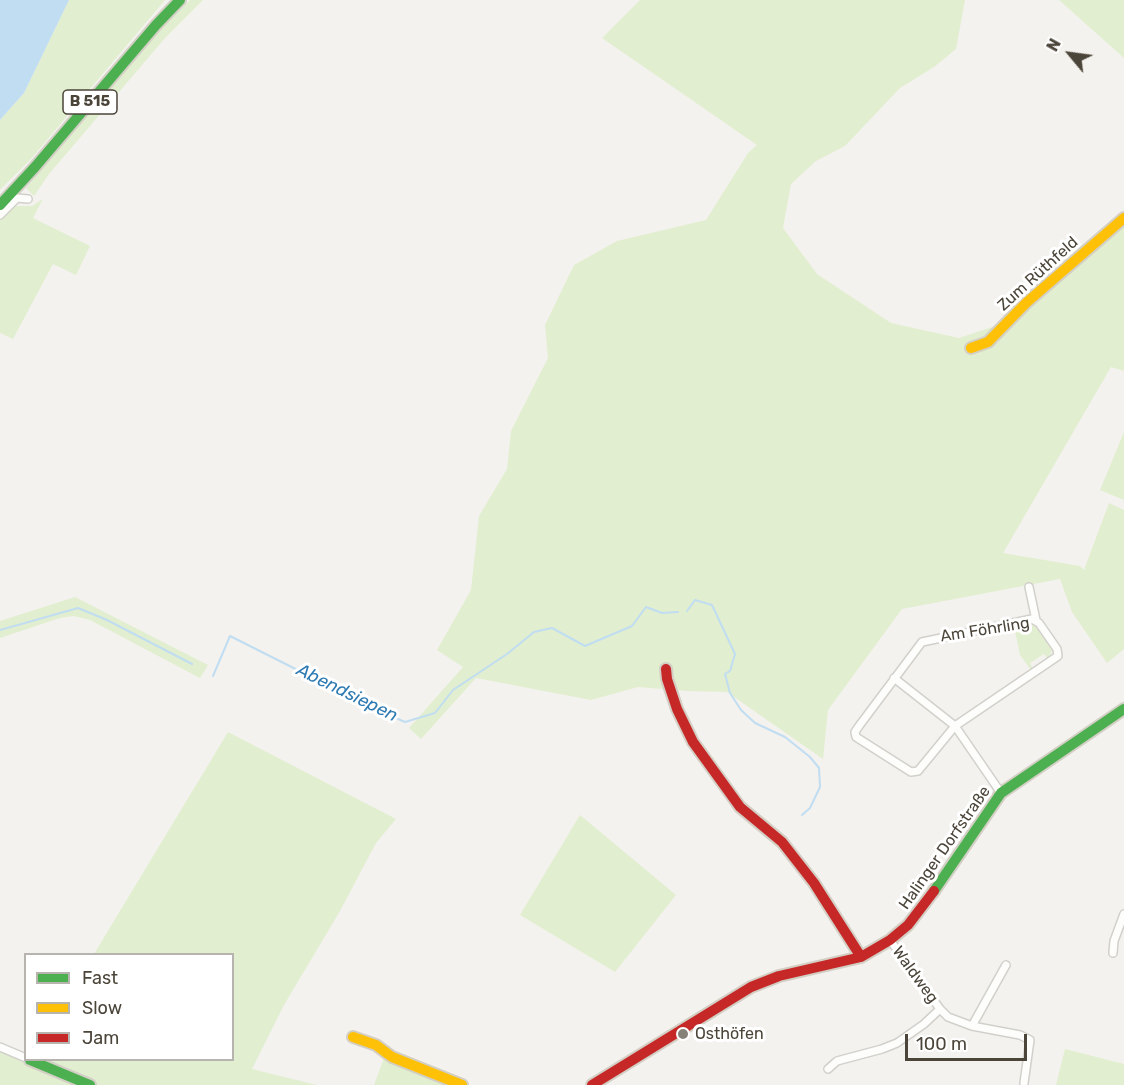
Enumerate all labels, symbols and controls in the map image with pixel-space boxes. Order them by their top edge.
north arrow [1040,24,1100,84]
text: N [1043,35,1065,55]
road number: B 515 [63,90,117,114]
street label: Zum Rüthfeld [994,233,1082,315]
street label: Am Föhrling [939,613,1031,647]
water label: Abendsiepen [293,659,401,727]
street label: Halinger Dorfstraße [895,783,995,913]
street label: Waldweg [888,943,942,1007]
legend [24,953,234,1061]
text: Fast [82,967,118,989]
text: Slow [82,997,122,1019]
scale bar [908,1022,1030,1060]
place label: Osthöfen [695,1024,764,1044]
text: Jam [82,1027,119,1049]
marker: Osthöfen [676,1027,690,1041]
text: 100 m [916,1033,967,1055]

